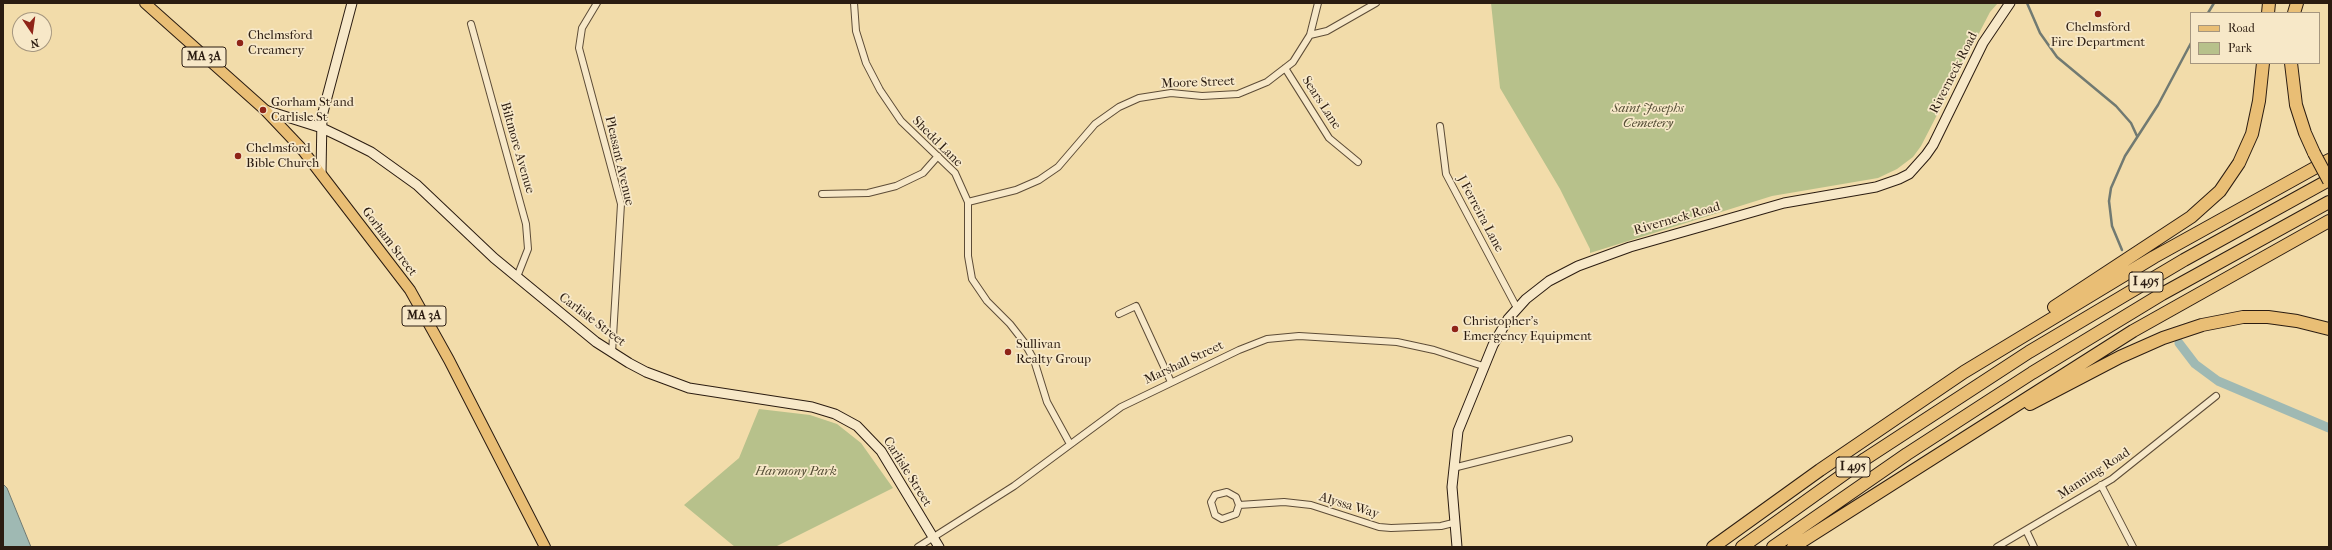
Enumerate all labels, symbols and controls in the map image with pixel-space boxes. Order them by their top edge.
marker: Chelmsford Fire Department [2093,9,2103,19]
north arrow [12,12,52,52]
legend [2190,12,2320,64]
place label: Chelmsford Fire Department [2051,20,2145,51]
text: Road [2228,21,2255,35]
place label: Chelmsford Creamery [248,28,313,59]
street label: Riverneck Road [1927,30,1981,116]
text: N [29,36,40,50]
marker: Chelmsford Creamery [235,38,245,48]
text: Park [2228,41,2252,55]
road number: MA 3A [182,47,226,67]
street label: Moore Street [1161,74,1235,92]
street label: Sears Lane [1298,74,1344,132]
place label: Gorham St and Carlisle St [271,95,354,126]
street label: Biltmore Avenue [497,101,537,195]
park label: Saint Josephs Cemetery [1612,101,1684,132]
marker: Gorham St and Carlisle St [258,105,268,115]
street label: Shedd Lane [908,113,966,171]
street label: Pleasant Avenue [601,115,637,207]
place label: Chelmsford Bible Church [246,141,319,172]
marker: Chelmsford Bible Church [233,151,243,161]
street label: J Ferreira Lane [1453,173,1507,255]
street label: Riverneck Road [1632,199,1722,239]
street label: Gorham Street [358,204,420,280]
road number: I 495 [2129,272,2163,292]
street label: Carlisle Street [556,290,628,350]
road number: MA 3A [402,306,446,326]
place label: Christopher's Emergency Equipment [1463,314,1592,345]
marker: Christopher's Emergency Equipment [1450,324,1460,334]
place label: Sullivan Realty Group [1016,337,1091,368]
street label: Marshall Street [1142,338,1226,388]
marker: Sullivan Realty Group [1003,347,1013,357]
street label: Carlisle Street [879,434,935,510]
street label: Manning Road [2055,445,2133,503]
road number: I 495 [1836,457,1870,477]
park label: Harmony Park [755,464,837,480]
street label: Alyssa Way [1317,490,1381,522]

